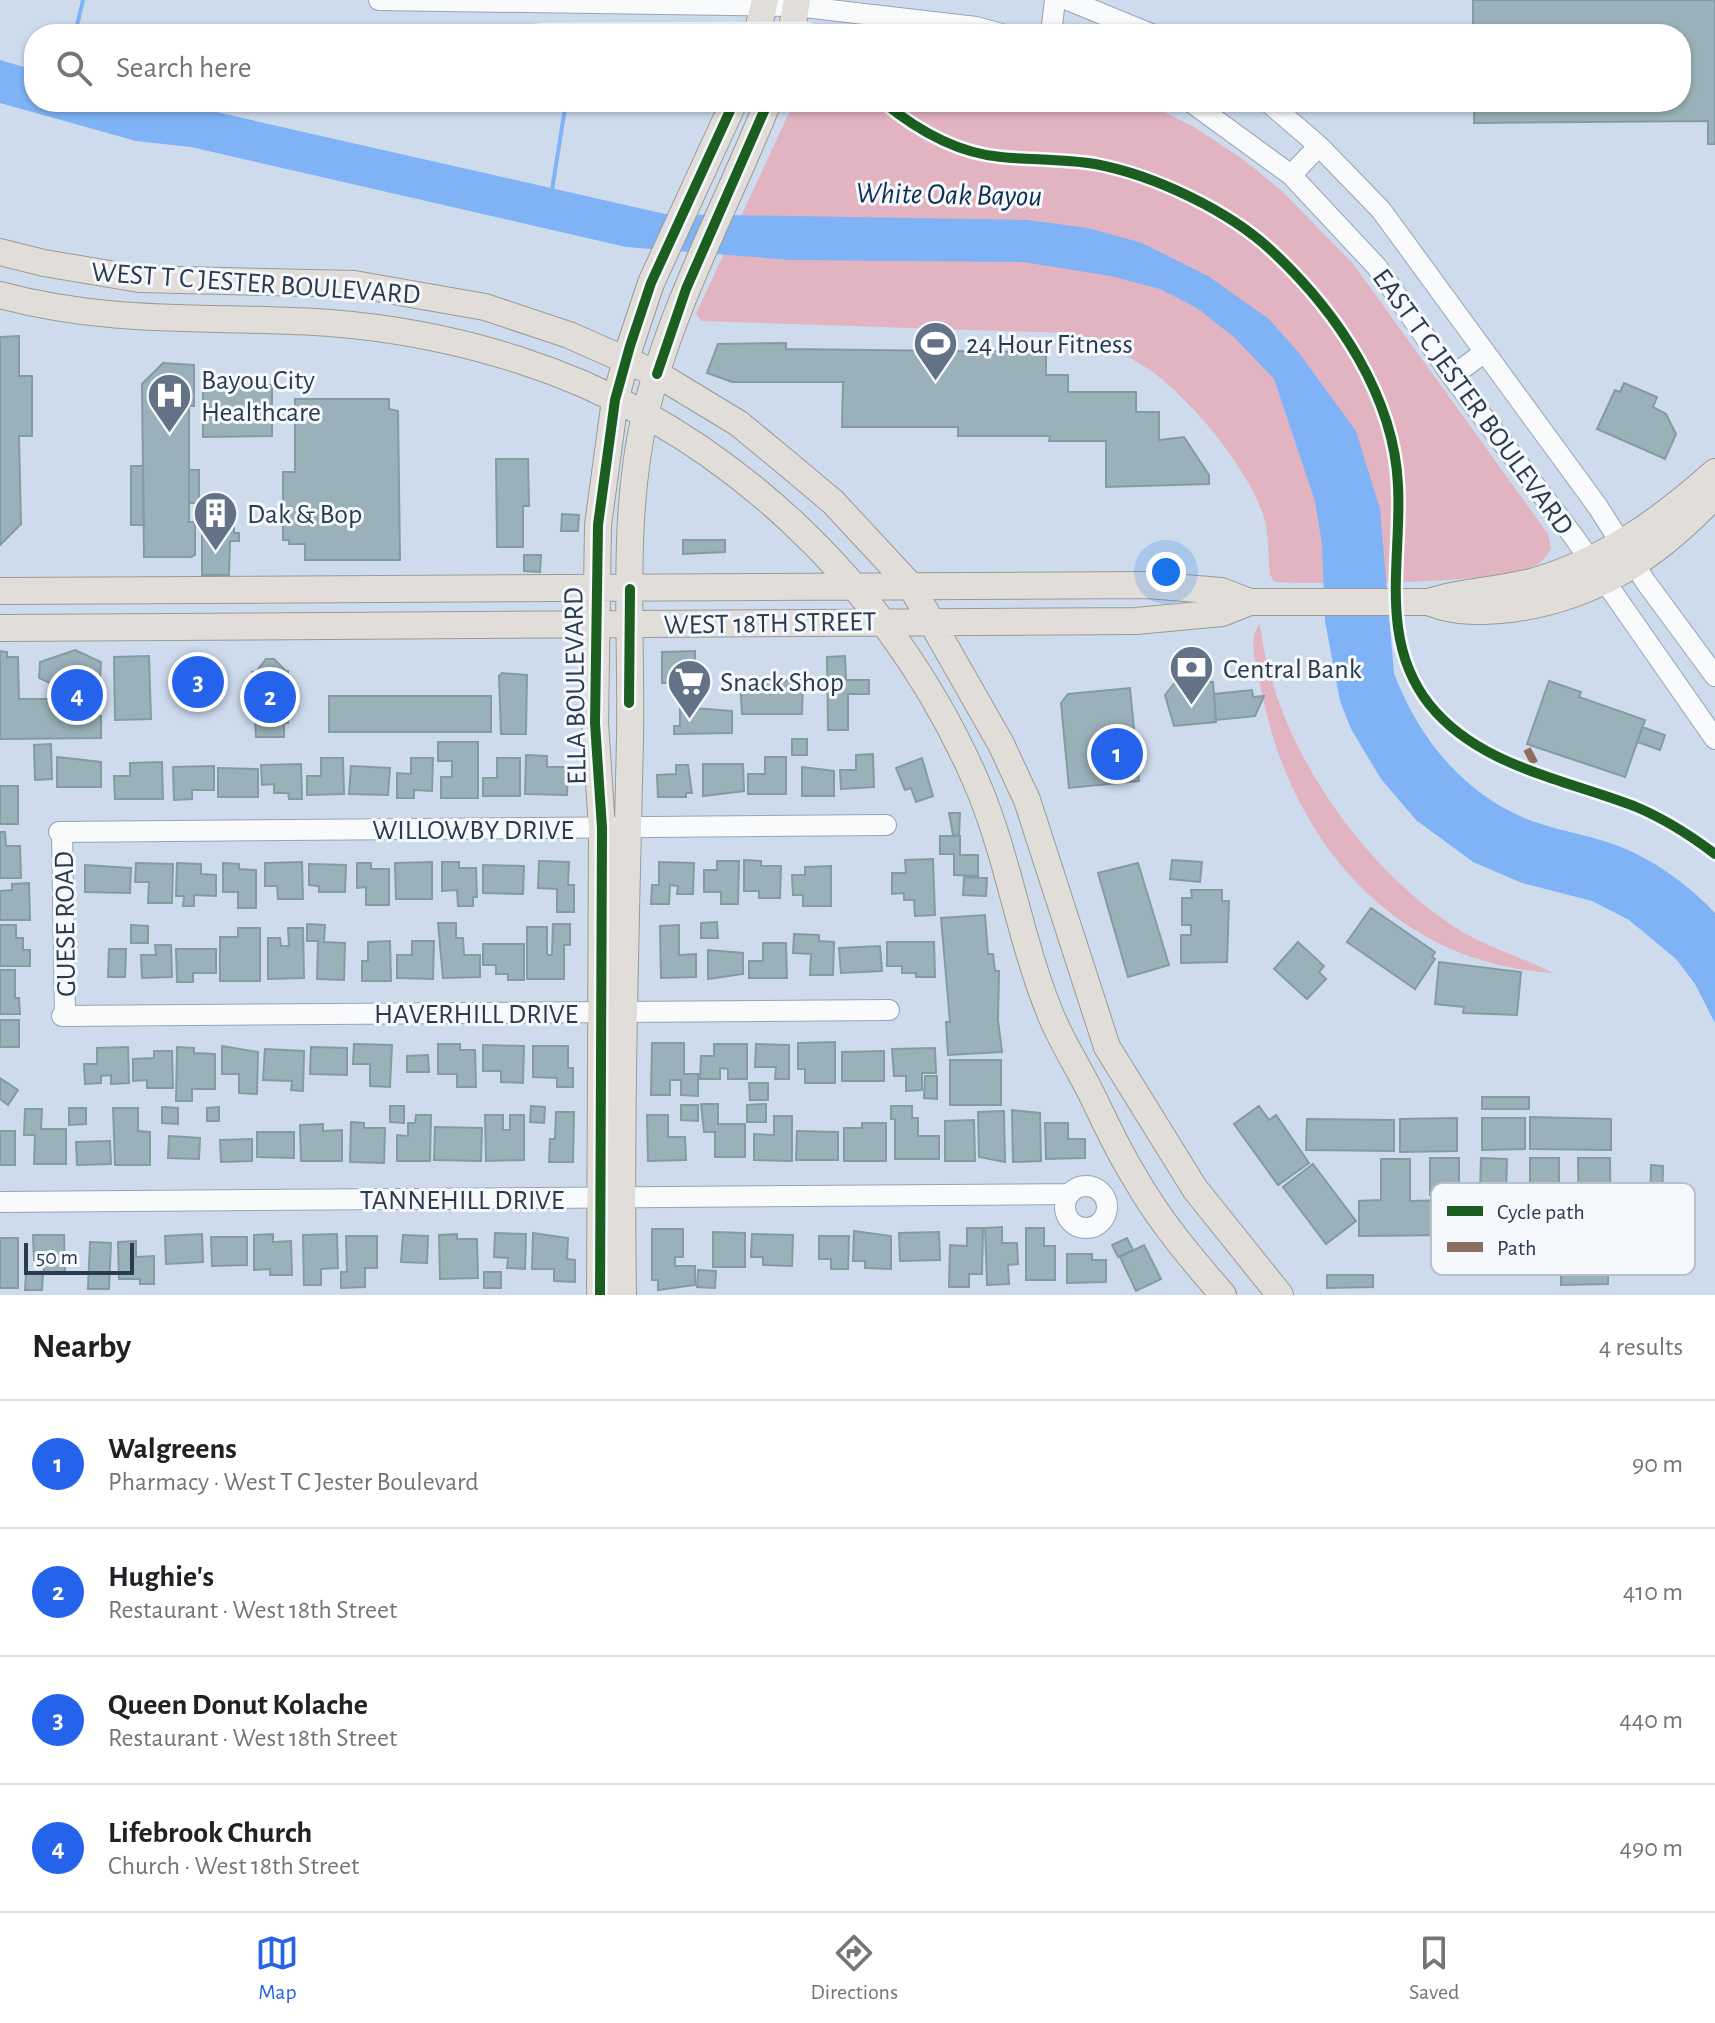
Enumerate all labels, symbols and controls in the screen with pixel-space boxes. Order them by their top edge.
search box [24,24,1691,112]
icon: search [52,46,96,90]
text: Search here [116,53,252,83]
water label: White Oak Bayou [855,178,1043,212]
street label: WEST T C JESTER BOULEVARD [90,259,421,309]
street label: EAST T C JESTER BOULEVARD [1367,264,1578,540]
sports icon: 24 Hour Fitness [911,319,959,382]
place label: 24 Hour Fitness [966,331,1133,359]
place label: Bayou City Healthcare [201,367,321,427]
hospital icon: Bayou City Healthcare [146,371,194,434]
building icon: Dak & Bop [192,489,240,552]
place label: Dak & Bop [247,501,362,529]
your location [1146,552,1186,592]
street label: ELLA BOULEVARD [560,587,592,785]
street label: WEST 18TH STREET [663,608,877,640]
bank icon: Central Bank [1168,644,1216,707]
pin: 3 [172,652,224,712]
place label: Central Bank [1223,656,1362,684]
supermarket icon: Snack Shop [665,657,713,720]
pin: 4 [51,665,103,725]
pin: 2 [244,667,296,727]
place label: Snack Shop [720,669,844,697]
pin: 1 [1091,724,1143,784]
street label: WILLOWBY DRIVE [372,817,574,845]
street label: GUESE ROAD [51,851,81,997]
street label: HAVERHILL DRIVE [374,1001,578,1029]
legend [1431,1183,1695,1275]
street label: TANNEHILL DRIVE [360,1187,564,1215]
text: Cycle path [1497,1201,1585,1223]
text: Path [1497,1237,1537,1259]
scale bar [24,1239,134,1275]
text: 50 m [36,1246,78,1268]
text: Nearby [32,1330,131,1364]
text: 4 results [1599,1334,1683,1360]
text: Walgreens [108,1434,237,1464]
text: 1 [53,1451,63,1477]
text: 90 m [1632,1451,1683,1477]
text: Pharmacy · West T C Jester Boulevard [108,1469,479,1495]
text: Hughie's [108,1562,214,1592]
text: 2 [52,1579,64,1605]
text: 410 m [1623,1579,1683,1605]
text: Restaurant · West 18th Street [108,1597,397,1623]
text: Queen Donut Kolache [108,1690,368,1720]
text: 3 [52,1707,64,1733]
text: 440 m [1619,1707,1683,1733]
text: Restaurant · West 18th Street [108,1725,397,1751]
text: Lifebrook Church [108,1818,312,1848]
text: 4 [51,1835,65,1861]
text: 490 m [1619,1835,1683,1861]
text: Church · West 18th Street [108,1853,359,1879]
tab: Map [255,1931,299,2005]
tab: Directions [810,1931,898,2005]
tab: Saved [1409,1931,1459,2005]

